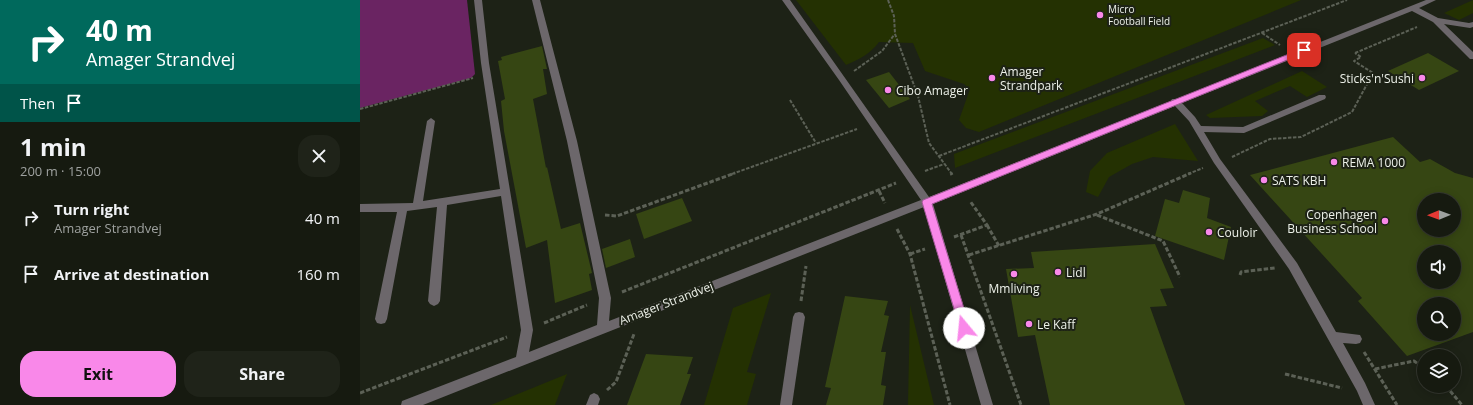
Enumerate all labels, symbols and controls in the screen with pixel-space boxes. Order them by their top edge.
place label: Micro Football Field [1108,2,1170,28]
marker: Micro Football Field [1095,10,1105,20]
text: 40 m [86,11,153,49]
icon: right [20,16,72,68]
pin [1287,33,1321,67]
icon: arrive [1293,39,1315,61]
text: Amager Strandvej [86,47,235,71]
place label: Amager Strandpark [1000,63,1063,94]
place label: Sticks'n'Sushi [1340,70,1414,87]
marker: Amager Strandpark [987,73,997,83]
marker: Sticks'n'Sushi [1417,73,1427,83]
place label: Cibo Amager [896,82,968,99]
marker: Cibo Amager [883,85,893,95]
icon: arrive [63,92,85,114]
text: Then [20,93,55,113]
text: 1 min [20,130,87,163]
button: close [298,135,340,177]
place label: REMA 1000 [1342,154,1405,171]
marker: REMA 1000 [1329,157,1339,167]
text: 200 m · 15:00 [20,162,101,180]
place label: SATS KBH [1272,172,1326,189]
marker: SATS KBH [1259,175,1269,185]
north arrow [1417,193,1461,237]
map controls [1417,193,1461,393]
text: Turn right [54,199,129,219]
place label: Copenhagen Business School [1287,206,1377,237]
icon: right [20,207,42,229]
text: 40 m [305,208,340,228]
marker: Copenhagen Business School [1380,216,1390,226]
text: Amager Strandvej [54,219,162,237]
place label: Couloir [1217,224,1257,241]
marker: Couloir [1204,227,1214,237]
button: sound [1417,245,1461,289]
icon: arrive [20,263,42,285]
text: Arrive at destination [54,264,209,284]
text: 160 m [296,264,340,284]
place label: Lidl [1066,264,1086,281]
marker: Lidl [1053,267,1063,277]
marker: Mmliving [1009,269,1019,279]
street label: Amager Strandvej [616,277,716,329]
place label: Mmliving [989,280,1040,297]
button: search [1417,297,1461,341]
position arrow [943,307,985,349]
place label: Le Kaff [1037,316,1076,333]
marker: Le Kaff [1024,319,1034,329]
button: layers [1417,349,1461,393]
button: Exit [20,351,176,397]
button: Share [184,351,340,397]

